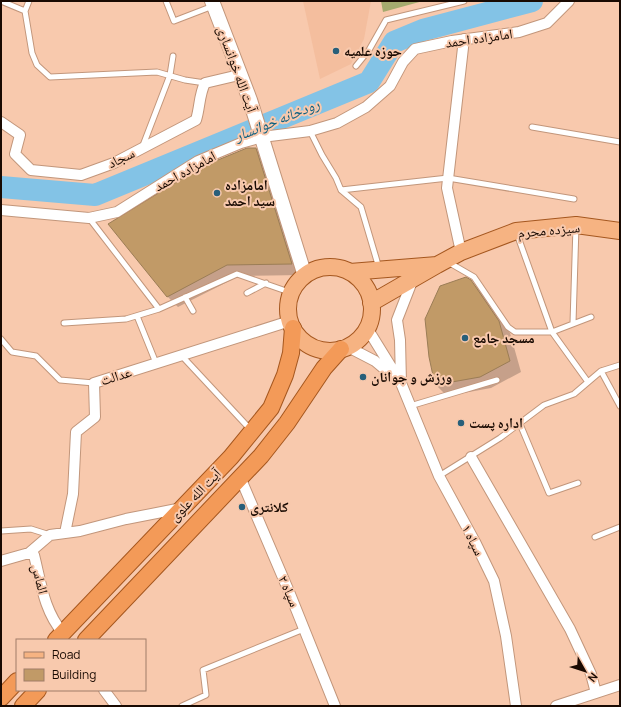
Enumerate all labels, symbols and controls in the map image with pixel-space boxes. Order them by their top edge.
street label: آیت الله خوانساری [213,23,262,115]
street label: امامزاده احمد [444,23,514,52]
place label: حوزه علمیه [344,41,402,60]
marker: حوزه علمیه [331,46,341,56]
water label: رودخانه خوانسار [230,93,323,147]
street label: سجاد [104,143,137,172]
street label: امامزاده احمد [151,146,219,195]
place label: امامزاده سید احمد [225,175,275,210]
marker: امامزاده سید احمد [212,188,222,198]
street label: سیزده محرم [517,217,581,243]
place label: مسجد جامع [473,328,535,348]
marker: مسجد جامع [460,333,470,343]
street label: عدالت [98,362,134,389]
place label: ورزش و جوانان [371,367,452,386]
marker: ورزش و جوانان [358,372,368,382]
place label: اداره پست [469,413,523,432]
marker: اداره پست [456,418,466,428]
street label: آیت الله علوی [165,464,225,525]
place label: کلانتری [250,497,288,516]
marker: کلانتری [237,502,247,512]
street label: سپاه ۱ [457,521,489,559]
street label: الماس [28,562,53,596]
street label: سپاه ۲ [274,572,305,610]
legend [16,639,146,691]
text: Road [52,646,80,663]
north arrow [565,651,605,691]
text: Building [52,666,96,683]
text: N [585,670,601,685]

